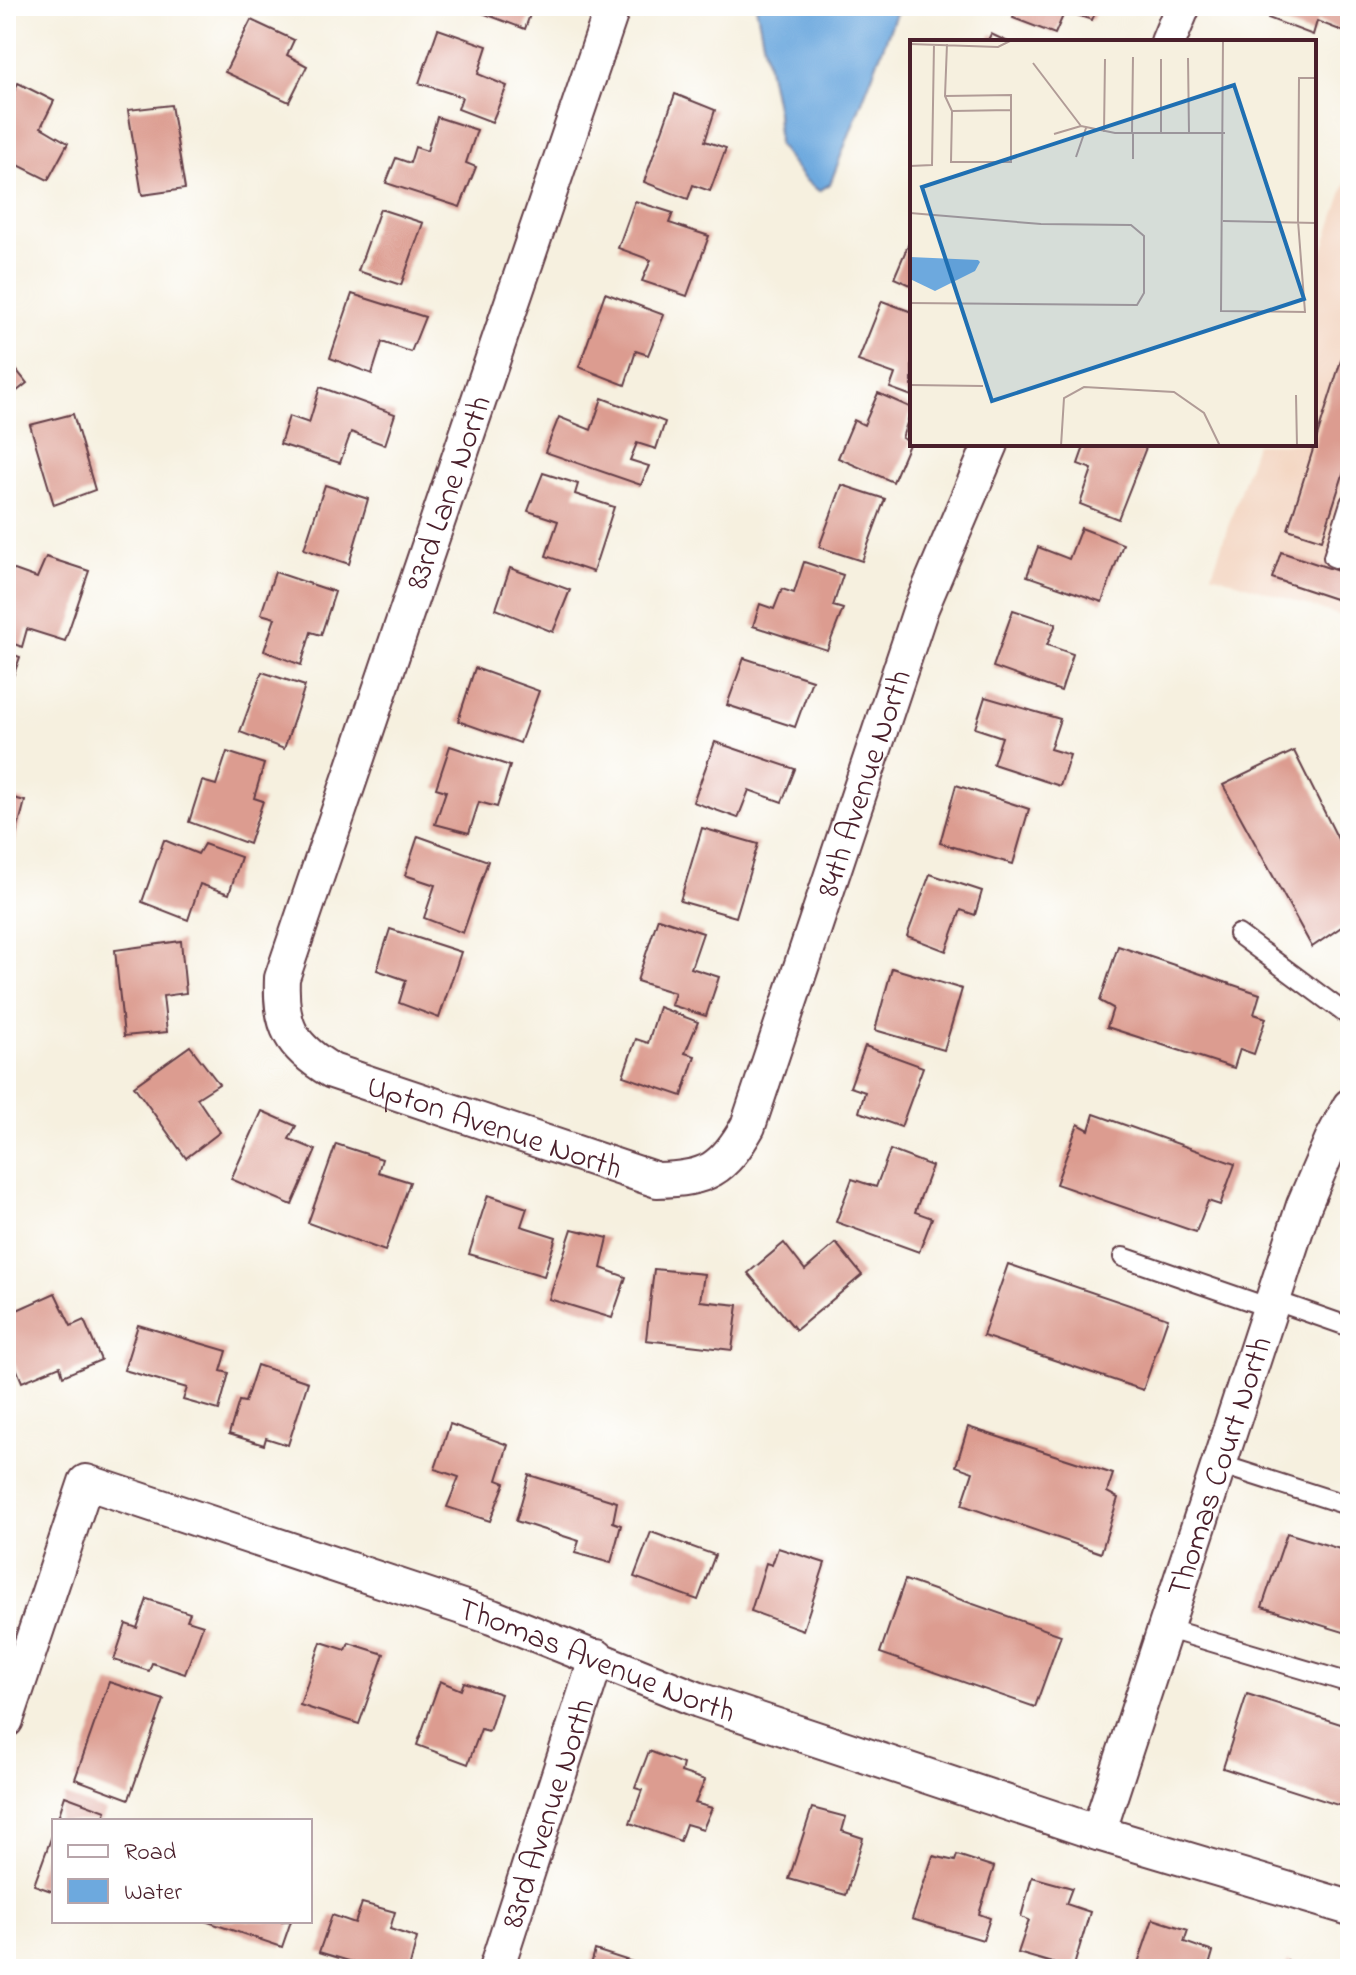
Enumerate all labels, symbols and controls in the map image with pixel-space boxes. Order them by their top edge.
inset map [910,40,1316,446]
street label: 83rd Lane North [395,390,505,597]
street label: 84th Avenue North [806,664,926,904]
street label: Upton Avenue North [360,1064,628,1194]
street label: Thomas Court North [1157,1331,1286,1604]
street label: Thomas Avenue North [451,1587,741,1737]
street label: 83rd Avenue North [491,1693,609,1935]
legend [52,1819,312,1923]
text: Road [124,1836,177,1871]
text: Water [124,1876,182,1911]

